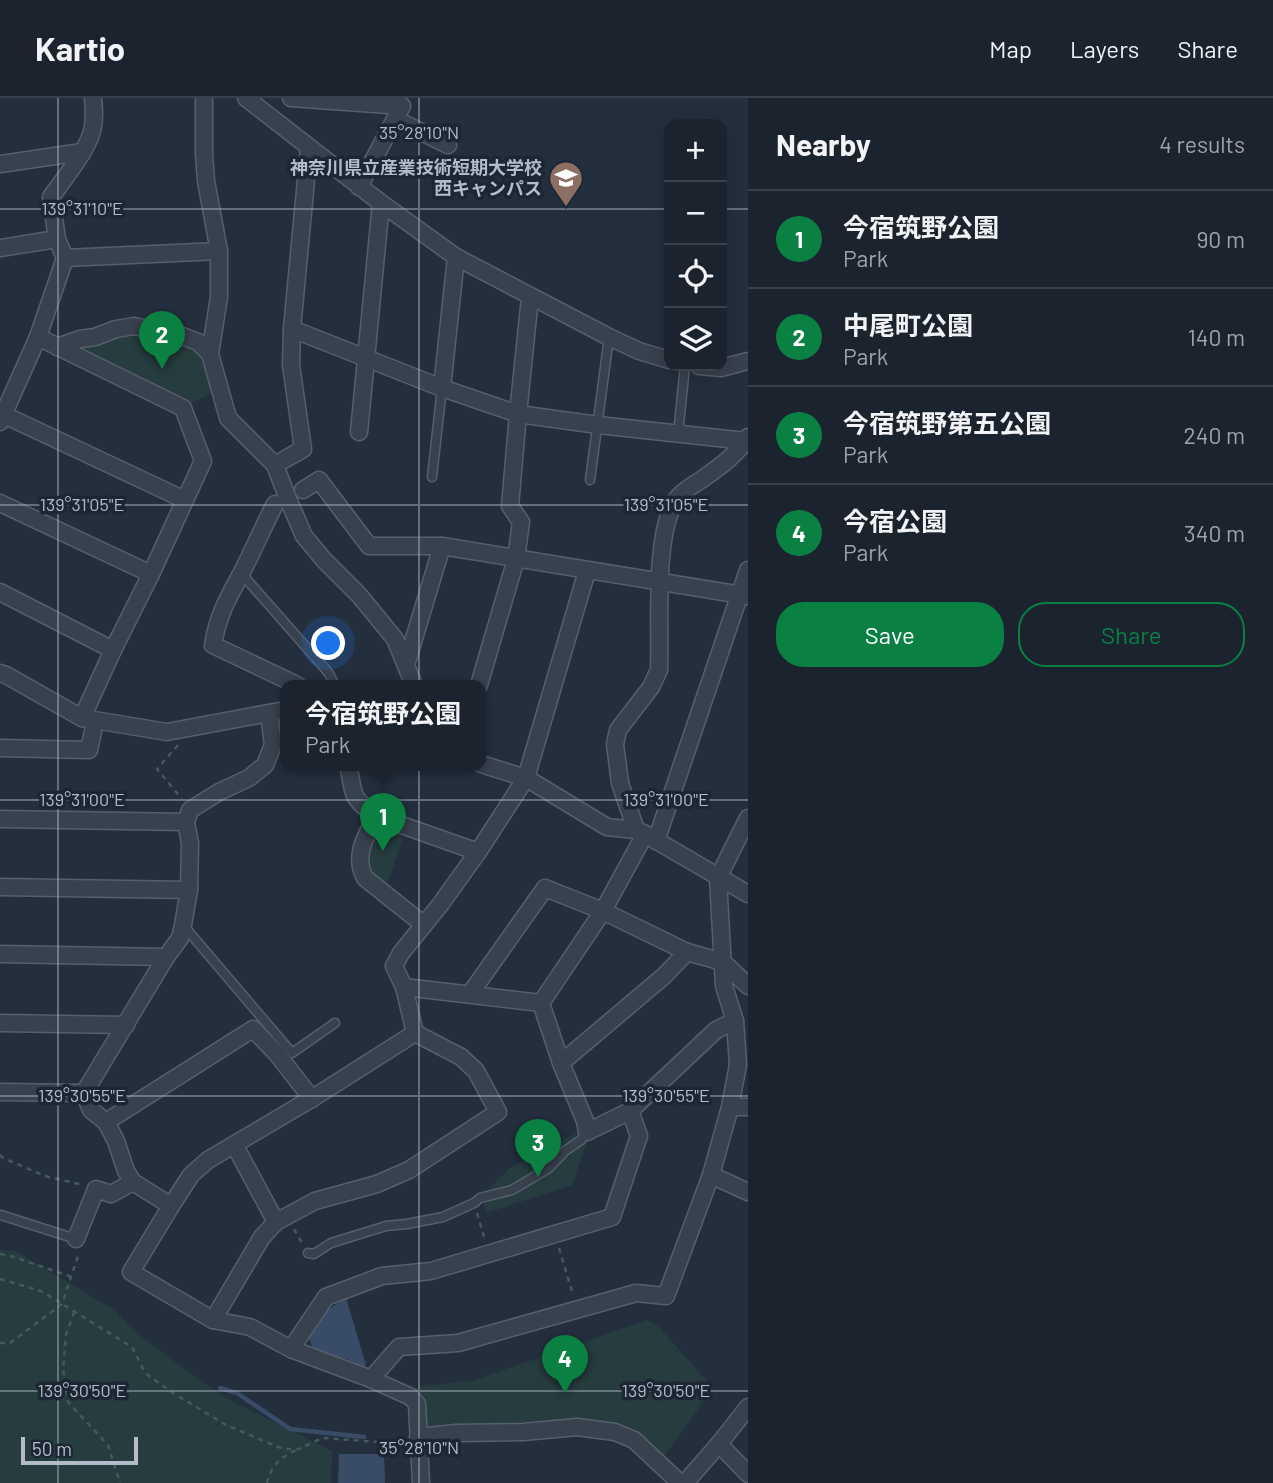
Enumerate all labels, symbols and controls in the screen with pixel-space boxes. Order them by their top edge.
text: Kartio [35,28,125,68]
text: Map [989,34,1032,63]
text: Layers [1070,34,1139,63]
text: Share [1177,34,1238,63]
map controls [664,119,727,371]
button: + [664,119,727,182]
text: 35°28'10"N [379,121,459,143]
text: Nearby [776,126,871,162]
text: 4 results [1159,130,1245,158]
place label: 神奈川県立産業技術短期大学校 西キャンパス [290,156,542,199]
school or university icon: 神奈川県立産業技術短期大学校 西キャンパス [547,159,585,208]
button: − [664,182,727,245]
text: 139°31'10"E [41,197,123,219]
text: 今宿筑野公園 [843,211,999,242]
text: 1 [795,225,803,253]
text: 90 m [1196,225,1245,253]
text: Park [843,244,888,272]
button: locate [664,245,727,308]
button: layers [664,308,727,371]
text: 中尾町公園 [843,309,973,340]
pin: 2 [139,311,185,369]
text: 2 [793,323,805,351]
text: 140 m [1188,323,1245,351]
text: Park [843,342,888,370]
text: 今宿筑野第五公園 [843,407,1051,438]
text: 3 [793,421,805,449]
text: 240 m [1183,421,1245,449]
text: Park [843,440,888,468]
text: 139°31'05"E [40,493,124,515]
text: 139°31'05"E [624,493,708,515]
text: 今宿公園 [843,505,947,536]
text: 4 [792,519,806,547]
text: 340 m [1184,519,1245,547]
text: Park [843,538,888,566]
button: Save [776,602,1004,667]
button: Share [1018,602,1245,667]
your location [311,626,345,660]
popup [280,680,486,771]
text: 今宿筑野公園 [305,697,461,728]
text: Park [305,730,350,758]
text: 139°31'00"E [39,788,125,810]
text: 139°31'00"E [623,788,709,810]
pin: 1 [360,793,406,851]
text: 139°30'55"E [38,1084,126,1106]
text: 139°30'55"E [622,1084,710,1106]
pin: 3 [515,1119,561,1177]
pin: 4 [542,1335,588,1393]
text: 139°30'50"E [38,1379,126,1401]
text: 139°30'50"E [622,1379,710,1401]
scale bar [21,1434,138,1466]
text: 35°28'10"N [379,1436,459,1458]
text: 50 m [32,1437,72,1460]

